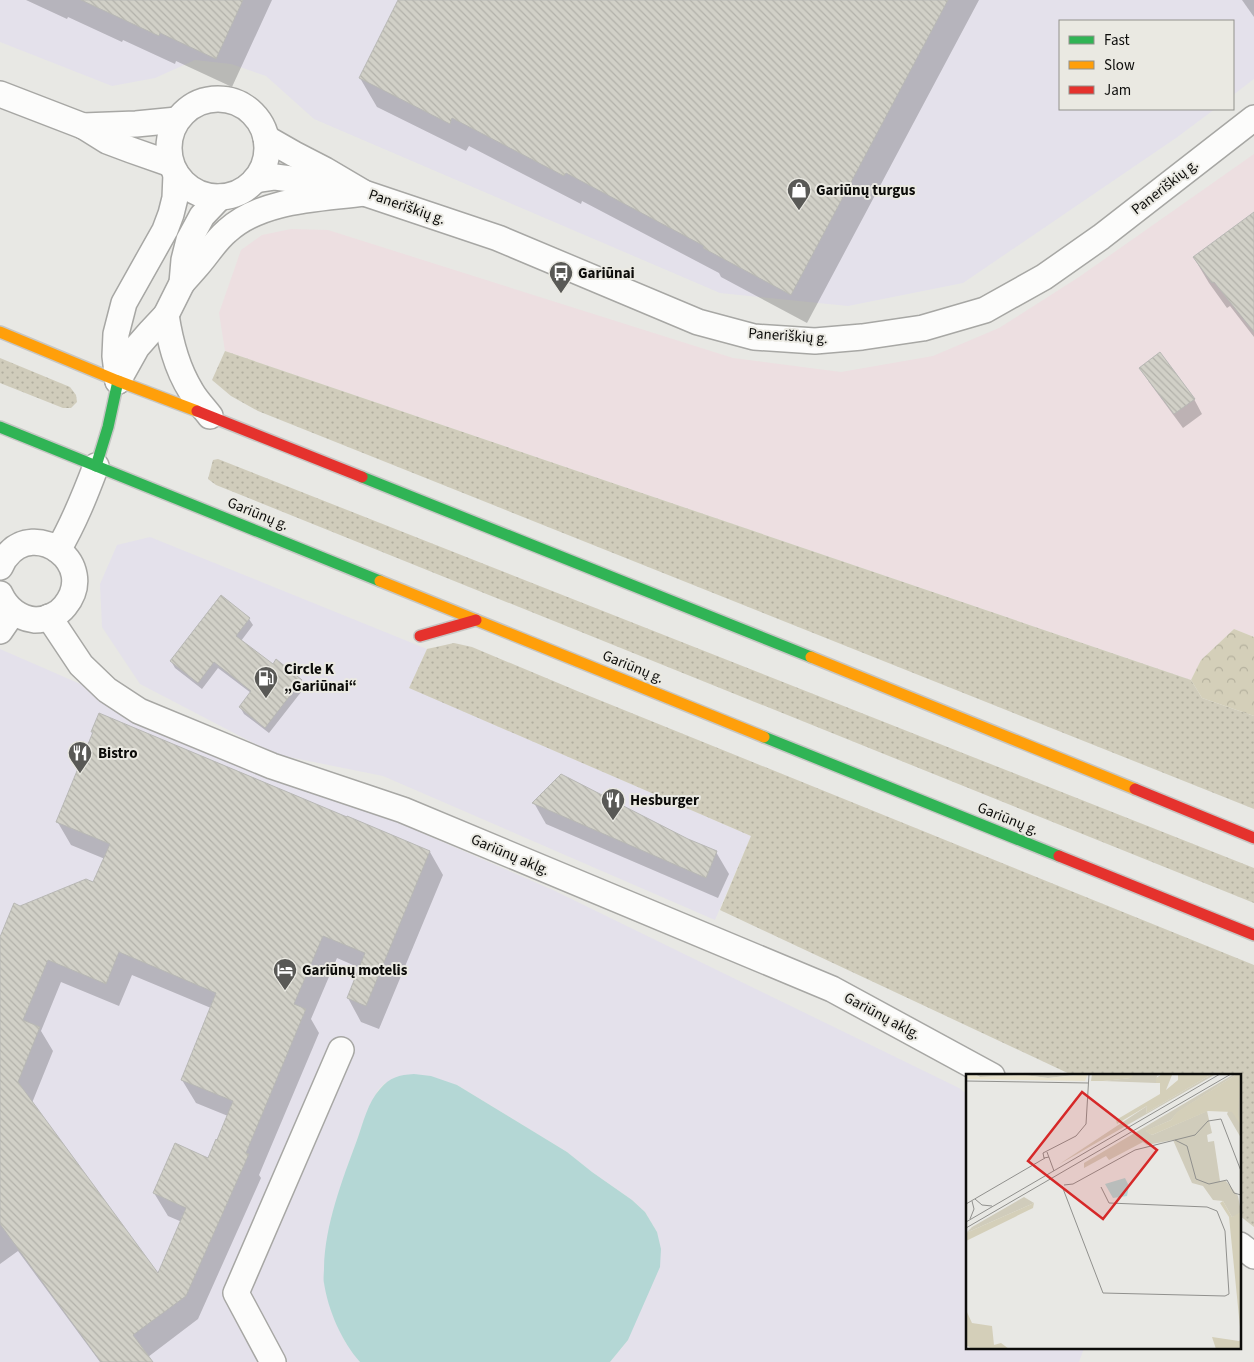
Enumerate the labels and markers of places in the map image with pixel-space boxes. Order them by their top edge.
shop icon: Gariūnų turgus [786,177,812,211]
place label: Gariūnų turgus [816,180,916,201]
bus stop icon: Gariūnai [548,260,574,294]
place label: Gariūnai [578,263,635,284]
place label: Circle K „Gariūnai“ [284,659,357,697]
fuel station icon: Circle K „Gariūnai“ [253,665,279,699]
restaurant icon: Bistro [67,740,93,774]
place label: Bistro [98,743,137,764]
restaurant icon: Hesburger [600,787,626,821]
place label: Hesburger [630,790,699,811]
hotel icon: Gariūnų motelis [272,957,298,991]
place label: Gariūnų motelis [302,960,408,981]

